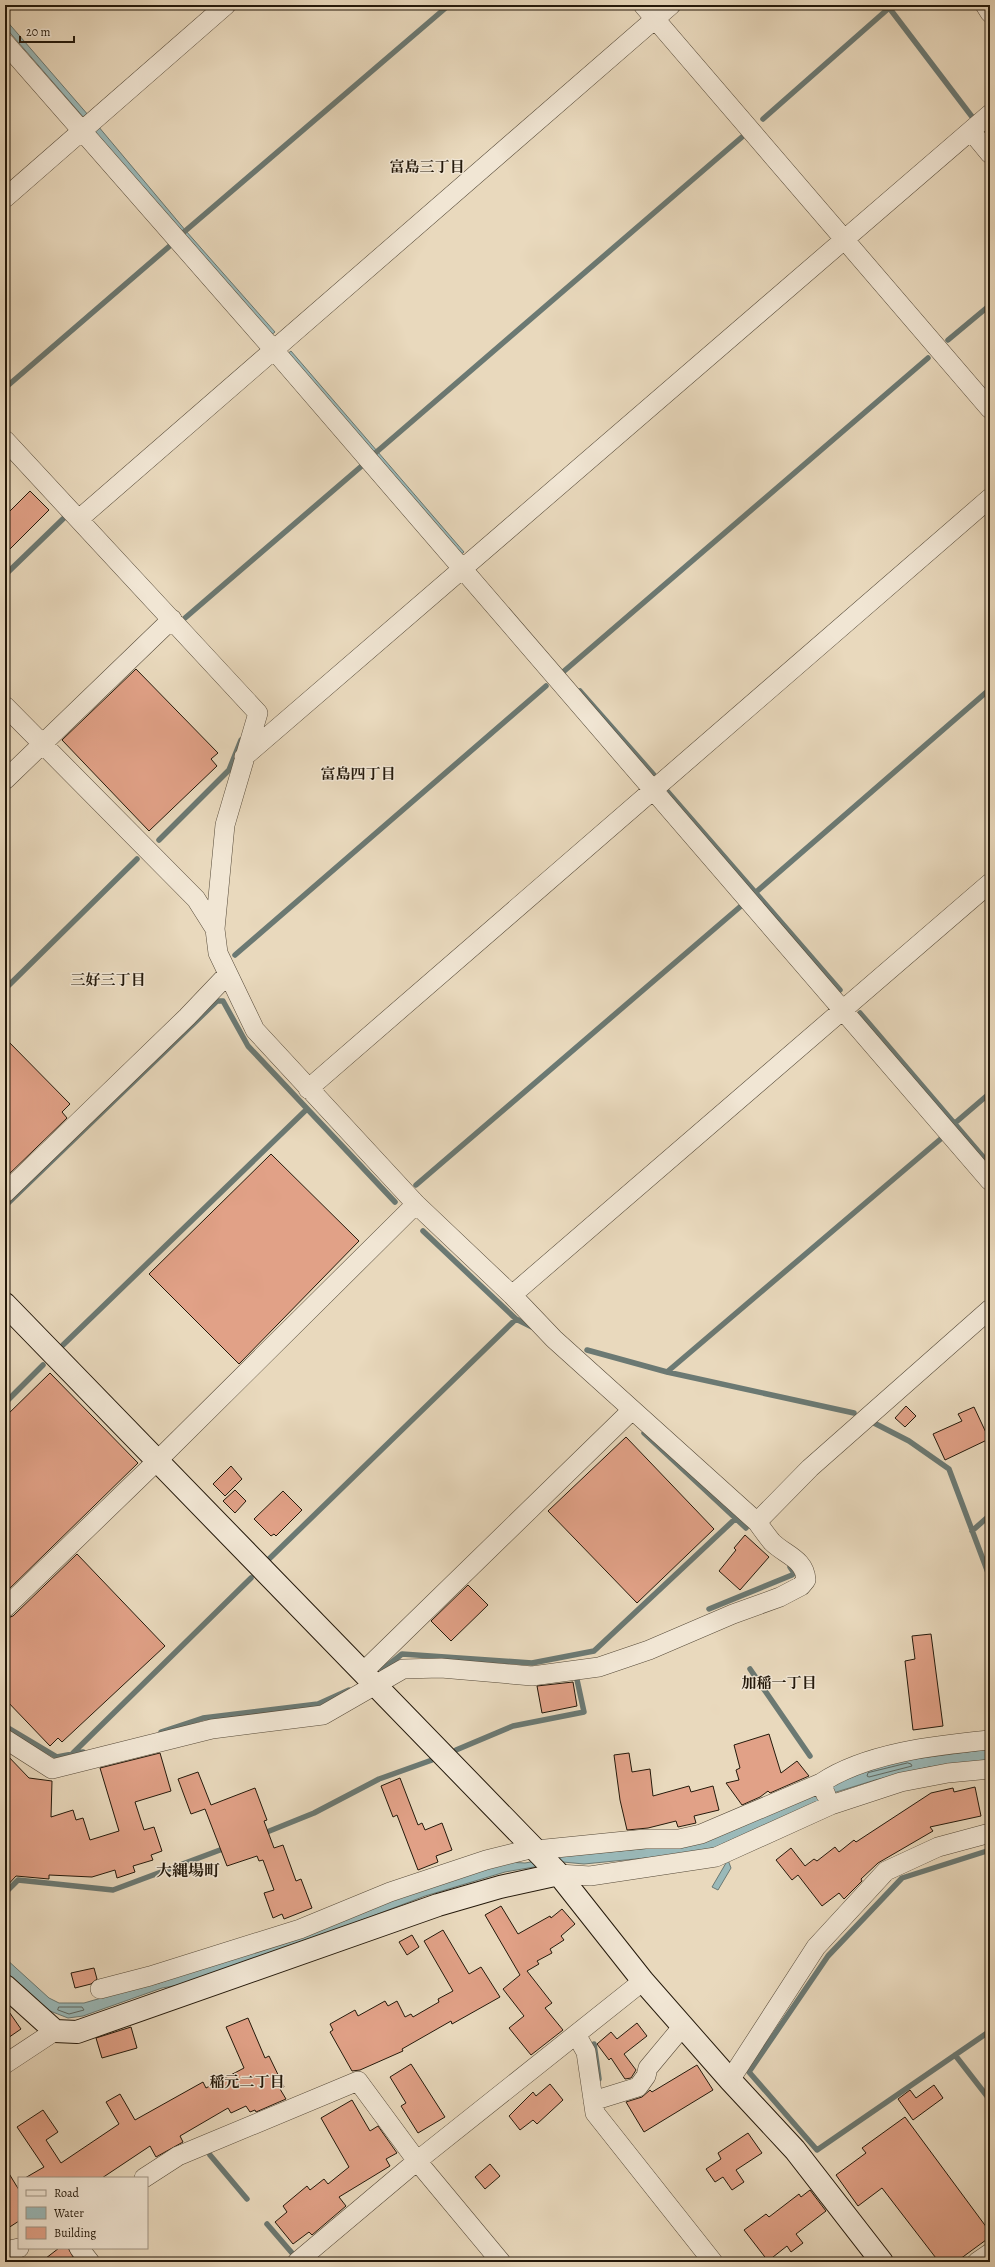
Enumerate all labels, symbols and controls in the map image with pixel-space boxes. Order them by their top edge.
scale bar [20,18,74,44]
text: 20 m [26,24,50,40]
district label: 富島三丁目 [389,157,465,177]
district label: 富島四丁目 [320,764,396,784]
district label: 三好三丁目 [70,970,146,990]
district label: 加稲一丁目 [741,1673,817,1693]
district label: 大縄場町 [156,1860,220,1882]
district label: 稲元二丁目 [209,2072,285,2092]
legend [18,2177,148,2249]
text: Road [54,2185,80,2201]
text: Water [53,2205,84,2221]
text: Building [54,2225,96,2241]

